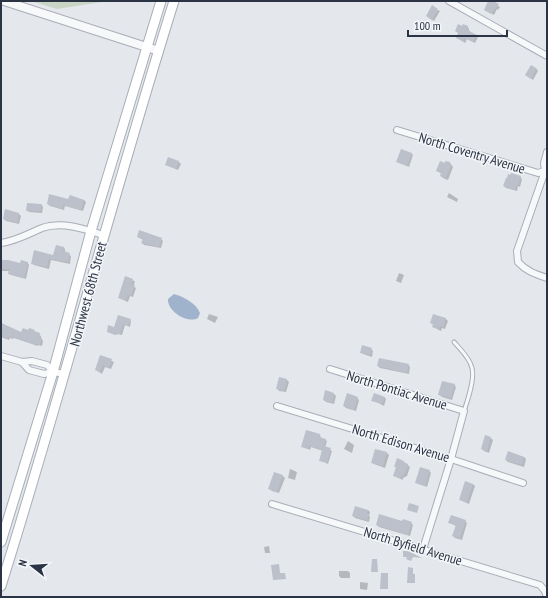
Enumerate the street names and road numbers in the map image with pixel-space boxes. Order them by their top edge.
street label: North Coventry Avenue [417,128,528,178]
street label: Northwest 68th Street [65,239,111,348]
street label: North Pontiac Avenue [345,366,450,414]
street label: North Edison Avenue [350,420,452,466]
street label: North Byfield Avenue [362,523,465,570]

